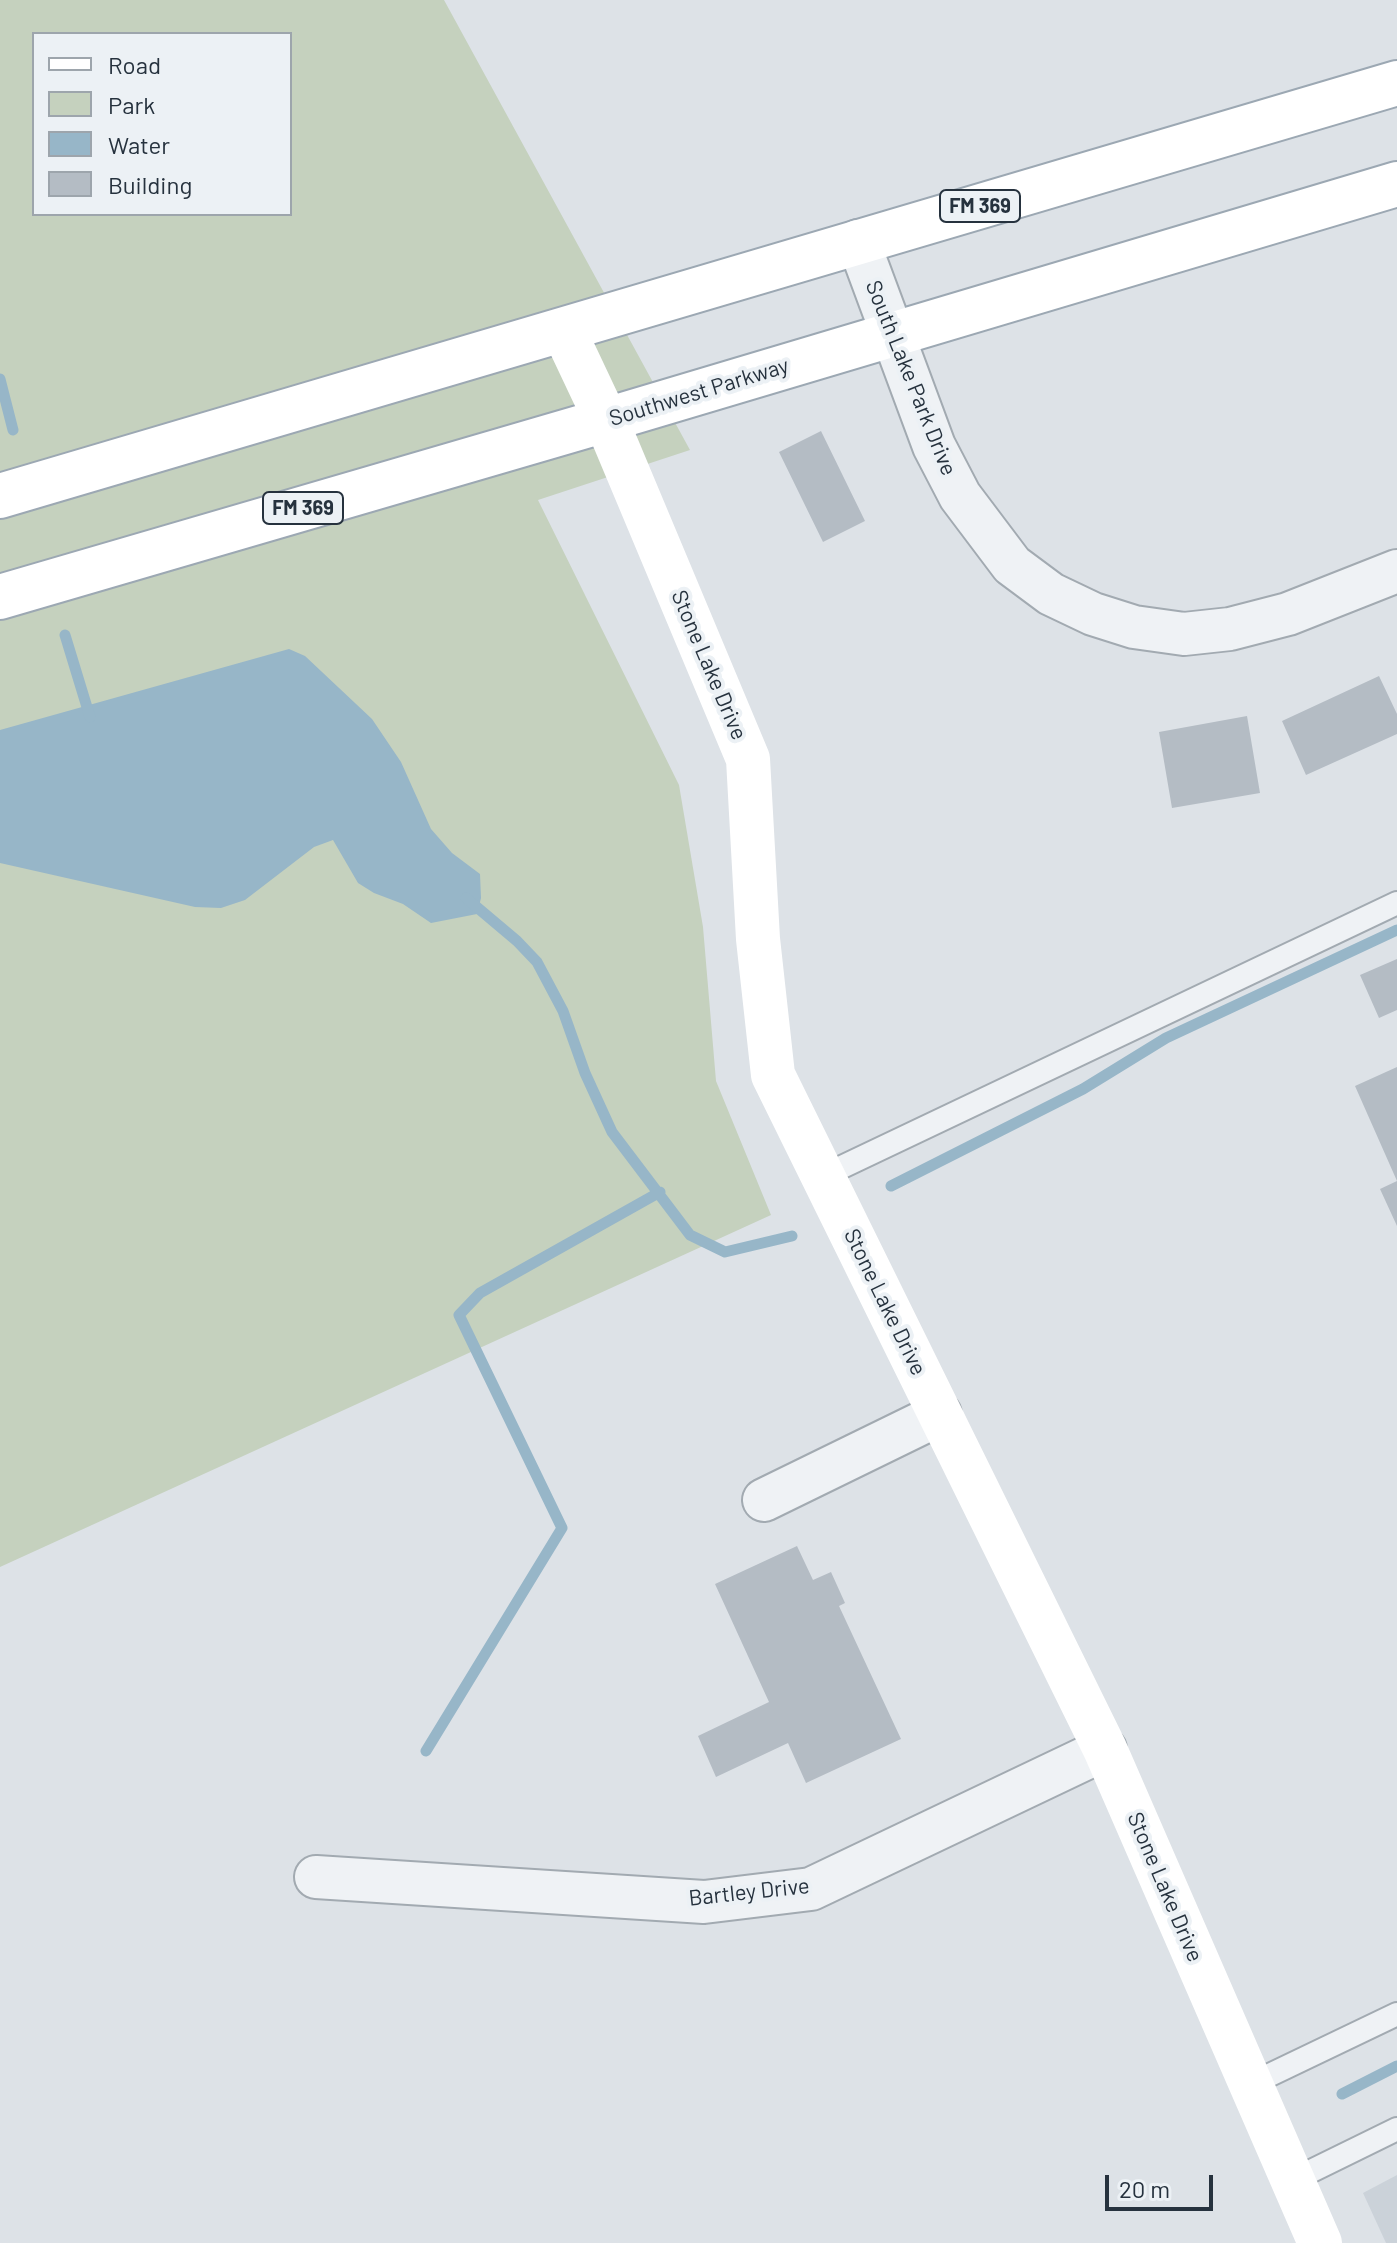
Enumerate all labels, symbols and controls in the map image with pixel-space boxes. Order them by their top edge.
legend [32,32,292,216]
text: Road [108,50,161,79]
text: Park [108,90,155,119]
text: Water [108,130,170,159]
text: Building [108,170,192,199]
road number: FM 369 [940,190,1020,222]
street label: South Lake Park Drive [860,277,962,479]
street label: Southwest Parkway [606,352,792,432]
road number: FM 369 [263,492,343,524]
street label: Stone Lake Drive [666,586,752,744]
street label: Stone Lake Drive [838,1224,932,1380]
street label: Stone Lake Drive [1122,1808,1208,1966]
street label: Bartley Drive [687,1873,811,1911]
scale bar [1109,2159,1217,2209]
text: 20 m [1119,2174,1170,2203]

